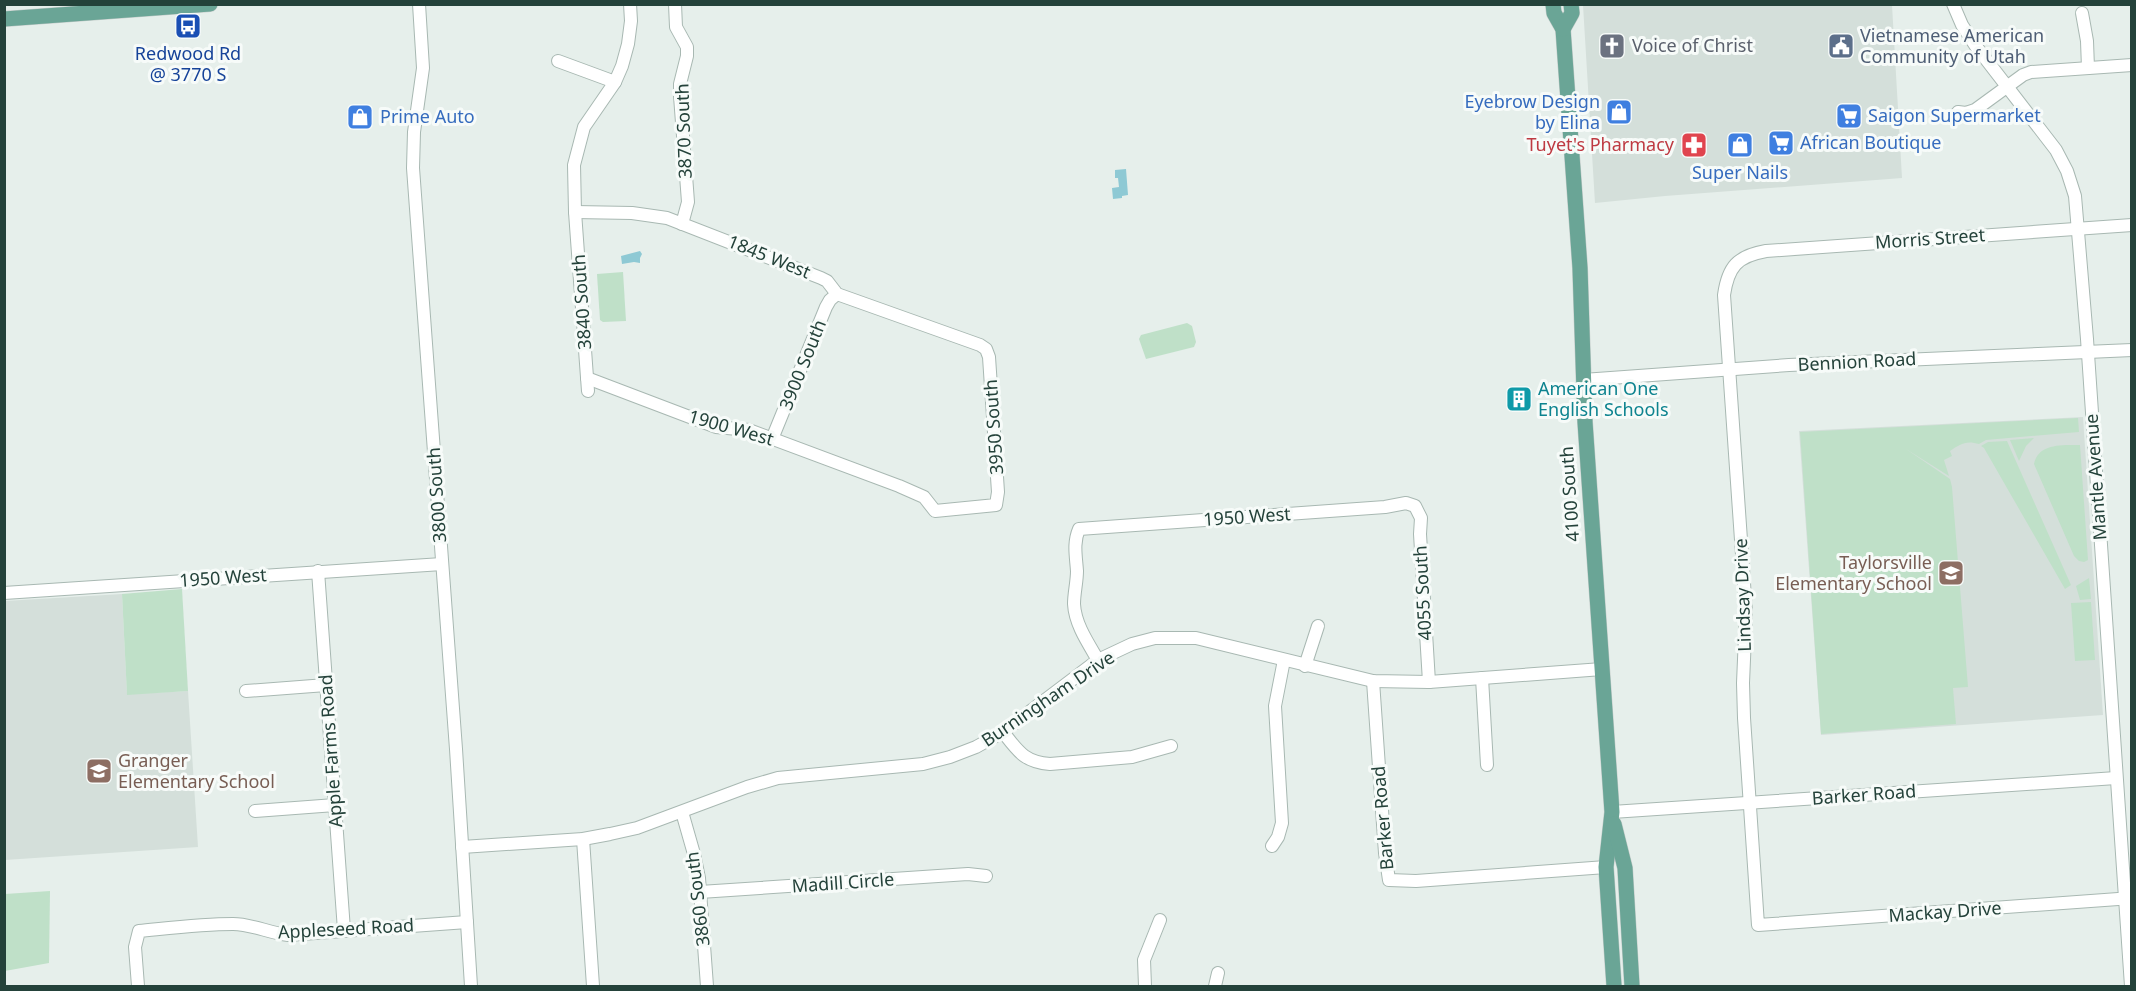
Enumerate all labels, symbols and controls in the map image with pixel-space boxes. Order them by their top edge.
bus stop icon: Redwood Rd @ 3770 S [173,11,203,41]
place label: Vietnamese American Community of Utah [1860,23,2044,68]
church icon: Voice of Christ [1597,31,1627,61]
public building icon: Vietnamese American Community of Utah [1826,31,1856,61]
place label: Voice of Christ [1632,33,1753,57]
place label: Redwood Rd @ 3770 S [135,41,241,86]
street label: 3870 South [669,83,697,179]
place label: Eyebrow Design by Elina [1464,89,1600,134]
shop icon: Eyebrow Design by Elina [1604,97,1634,127]
supermarket icon: Saigon Supermarket [1834,101,1864,131]
shop icon: Prime Auto [345,102,375,132]
place label: Saigon Supermarket [1868,103,2041,127]
place label: Prime Auto [380,104,475,128]
supermarket icon: African Boutique [1766,128,1796,158]
pharmacy icon: Tuyet's Pharmacy [1679,130,1709,160]
shop icon: Super Nails [1725,130,1755,160]
place label: African Boutique [1800,130,1942,154]
place label: Tuyet's Pharmacy [1526,132,1675,156]
place label: Super Nails [1692,160,1788,184]
street label: Morris Street [1874,222,1986,254]
street label: 1845 West [724,229,815,284]
street label: 3840 South [566,254,596,350]
street label: 3900 South [773,316,831,413]
street label: Bennion Road [1797,346,1917,376]
place label: American One English Schools [1538,376,1669,421]
street label: 3950 South [978,379,1008,475]
building icon: American One English Schools [1504,384,1534,414]
street label: 1900 West [686,403,777,451]
street label: Mantle Avenue [2079,413,2111,541]
street label: 4100 South [1554,446,1584,542]
street label: 3800 South [421,447,451,543]
street label: 1950 West [1202,501,1292,531]
street label: Lindsay Drive [1728,538,1756,652]
street label: 4055 South [1408,545,1436,641]
place label: Taylorsville Elementary School [1775,550,1932,595]
school or university icon: Taylorsville Elementary School [1936,558,1966,588]
street label: 1950 West [178,562,268,592]
street label: Burningham Drive [976,645,1119,752]
street label: Apple Farms Road [313,674,347,828]
place label: Granger Elementary School [118,748,275,793]
school or university icon: Granger Elementary School [84,756,114,786]
street label: Barker Road [1366,765,1399,871]
street label: Barker Road [1811,778,1917,810]
street label: 3860 South [679,850,715,948]
street label: Madill Circle [791,866,895,898]
street label: Mackay Drive [1888,895,2002,927]
street label: Appleseed Road [277,912,415,944]

